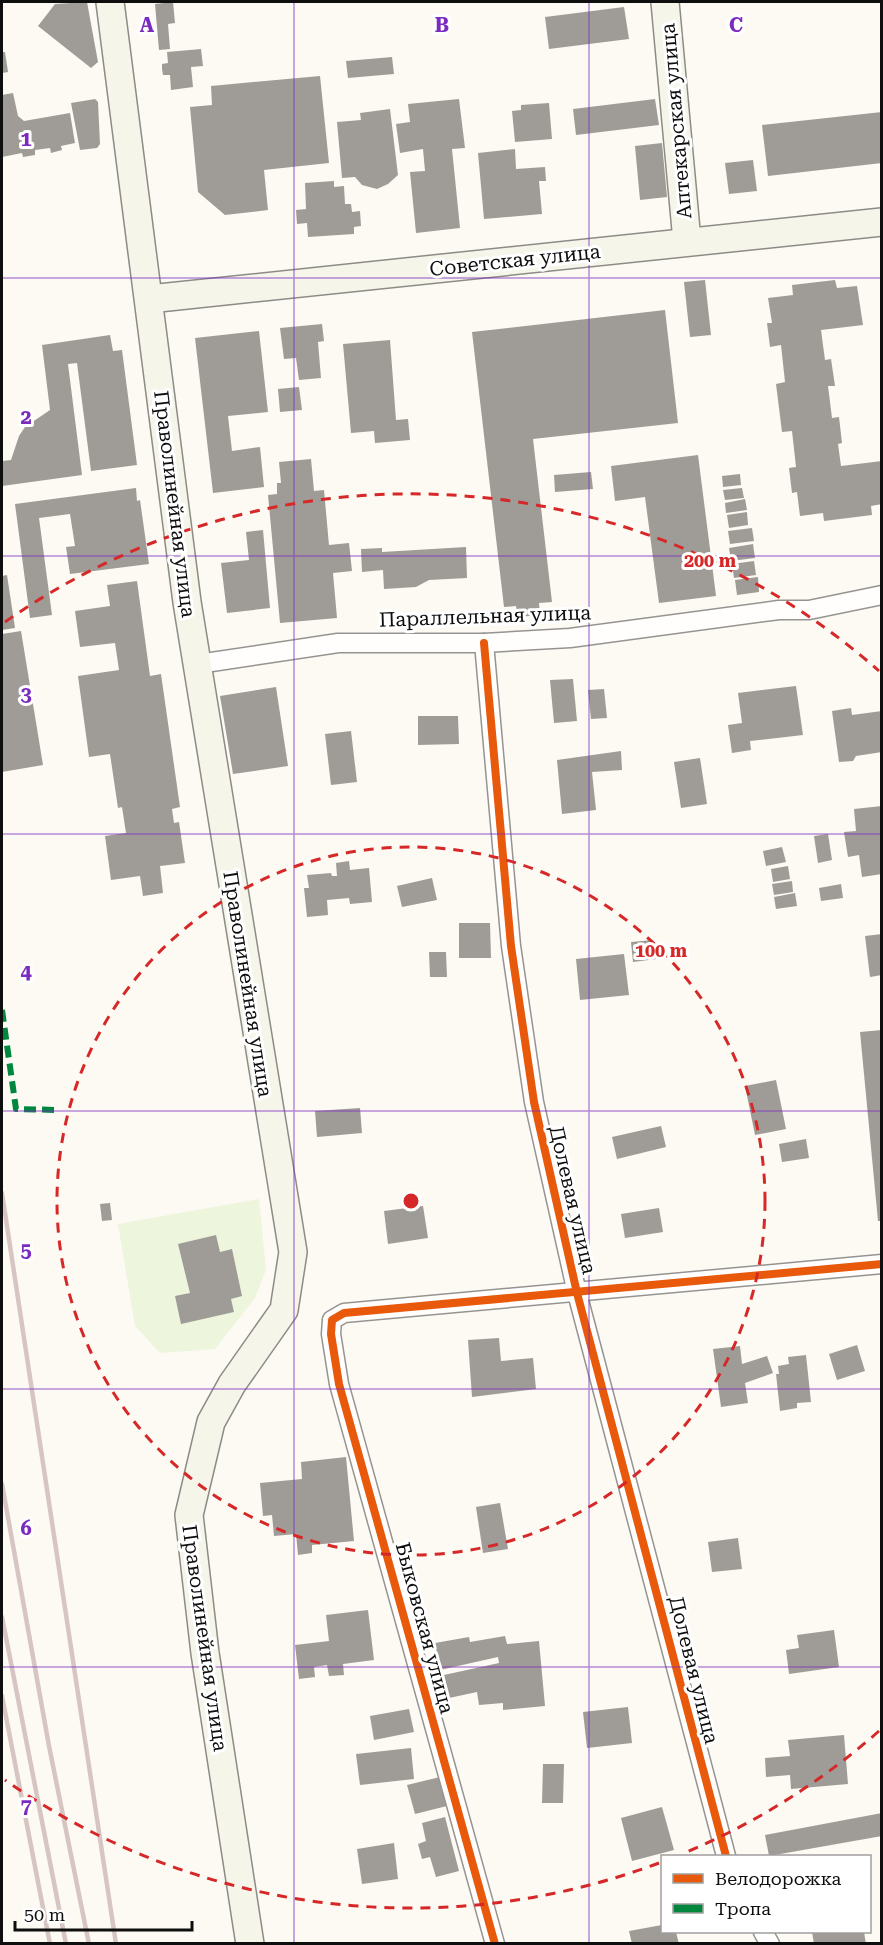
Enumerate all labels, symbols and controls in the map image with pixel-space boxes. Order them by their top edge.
text: A [140,13,155,37]
text: B [435,13,449,37]
text: C [729,13,743,37]
street label: Аптекарская улица [655,22,697,220]
text: 1 [20,127,32,151]
street label: Советская улица [428,239,602,281]
street label: Праволинейная улица [149,389,201,619]
text: 2 [20,405,32,429]
text: 200 m [684,550,737,571]
street label: Параллельная улица [378,600,592,632]
text: 3 [20,682,32,706]
street label: Праволинейная улица [218,869,278,1099]
text: 100 m [635,940,688,961]
text: 4 [20,960,32,984]
street label: Долевая улица [544,1124,602,1277]
centre of rings [401,1191,421,1211]
text: 5 [20,1238,32,1262]
text: 6 [20,1516,32,1540]
street label: Праволинейная улица [177,1523,233,1753]
street label: Быковская улица [391,1540,459,1717]
street label: Долевая улица [664,1594,724,1746]
text: 7 [20,1794,32,1818]
legend [661,1855,871,1933]
text: Велодорожка [715,1868,841,1889]
scale bar [15,1894,192,1932]
text: Тропа [715,1898,771,1919]
text: 50 m [24,1904,65,1925]

